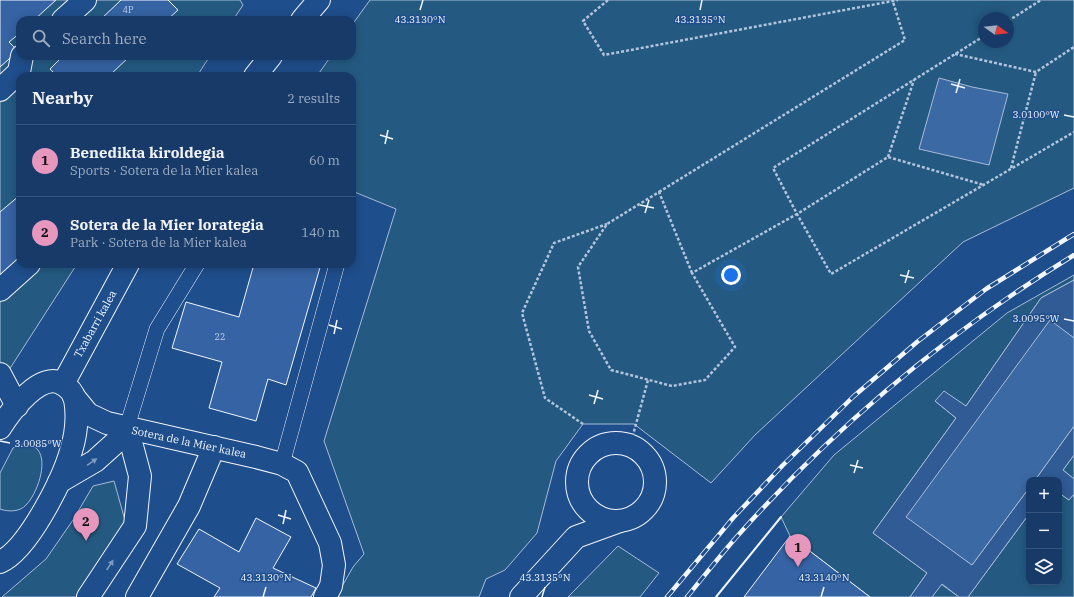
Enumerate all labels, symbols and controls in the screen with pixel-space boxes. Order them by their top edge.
house number: 4P [122,4,134,15]
north arrow [978,12,1014,48]
text: 43.3130°N [394,13,446,26]
text: 43.3135°N [674,13,726,26]
search box [16,16,356,60]
icon: search [30,27,52,49]
text: Search here [62,29,147,48]
text: Nearby [32,87,93,109]
text: 2 results [287,90,340,107]
text: 3.0100°W [1012,108,1060,121]
text: Benedikta kiroldegia [70,143,225,162]
text: 1 [41,152,49,169]
text: 60 m [309,152,340,169]
text: Sports · Sotera de la Mier kalea [70,162,258,179]
text: Sotera de la Mier lorategia [70,215,264,234]
text: 2 [41,224,49,241]
text: 140 m [301,224,340,241]
text: Park · Sotera de la Mier kalea [70,234,247,251]
your location [721,265,741,285]
street label: Txabarri kalea [71,288,119,360]
text: 3.0095°W [1012,312,1060,325]
house number: 22 [215,331,225,342]
street label: Sotera de la Mier kalea [130,423,248,461]
text: 3.0085°W [14,437,62,450]
one-way arrow [87,458,98,466]
map controls [1026,477,1062,585]
button: + [1026,477,1062,513]
pin: 2 [73,508,99,541]
button: − [1026,513,1062,549]
pin: 1 [785,534,811,567]
button: layers [1026,549,1062,585]
one-way arrow [106,559,113,570]
text: 43.3130°N [240,571,292,584]
text: 43.3135°N [519,571,571,584]
text: 43.3140°N [798,571,850,584]

